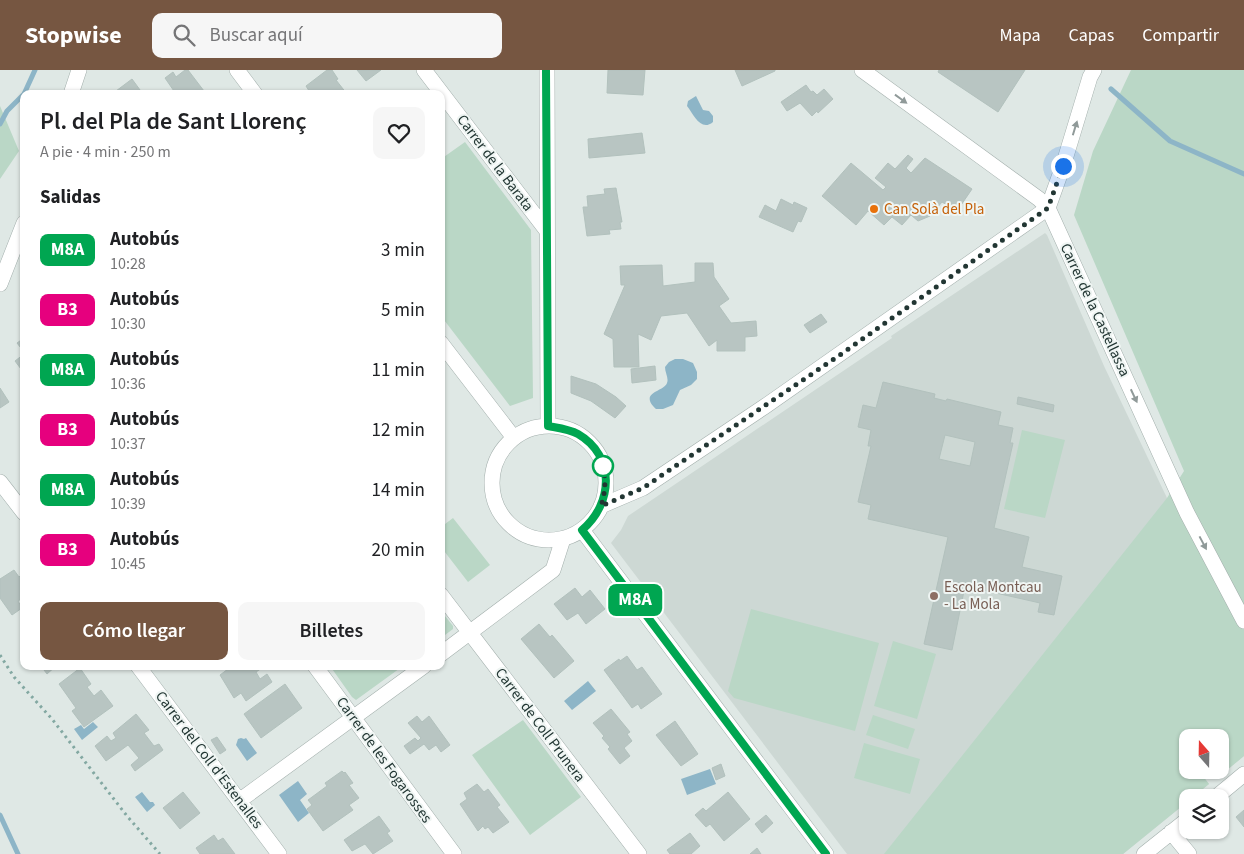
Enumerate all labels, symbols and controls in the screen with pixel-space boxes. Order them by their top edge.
search box [152,13,502,58]
text: Stopwise [25,18,122,53]
icon: search [170,21,198,49]
text: Buscar aquí [210,22,303,49]
text: Mapa [1000,23,1041,48]
text: Capas [1069,23,1114,48]
text: Compartir [1142,23,1219,48]
one-way arrow [894,94,908,104]
text: Pl. del Pla de Sant Llorenç [40,104,307,139]
button: heart [373,107,425,159]
street label: Carrer de la Barata [452,110,538,216]
one-way arrow [1071,121,1079,136]
text: A pie · 4 min · 250 m [40,141,171,163]
your location [1051,154,1076,179]
text: Salidas [40,184,101,211]
place label: Can Solà del Pla [884,199,984,220]
marker: Can Solà del Pla [868,203,880,215]
text: Autobús [110,226,179,253]
text: M8A [51,237,84,262]
text: 3 min [381,237,425,264]
street label: Carrer de la Castellassa [1055,240,1135,380]
text: 10:28 [110,253,146,275]
text: Autobús [110,286,179,313]
text: B3 [57,297,78,322]
text: 5 min [381,297,425,324]
text: 10:30 [110,313,146,335]
text: Autobús [110,346,179,373]
text: M8A [51,357,84,382]
text: 11 min [371,357,425,384]
text: 10:36 [110,373,146,395]
one-way arrow [1131,389,1139,403]
text: Autobús [110,406,179,433]
text: B3 [57,417,78,442]
text: 12 min [371,417,425,444]
text: 10:37 [110,433,146,455]
unlabelled marker [592,455,614,477]
text: Autobús [110,466,179,493]
text: M8A [51,477,84,502]
text: 14 min [371,477,425,504]
text: 10:39 [110,493,146,515]
text: Autobús [110,526,179,553]
one-way arrow [1199,536,1207,550]
text: B3 [57,537,78,562]
text: 20 min [371,537,425,564]
text: 10:45 [110,553,146,575]
place label: Escola Montcau - La Mola [944,577,1042,615]
line badge: M8A [606,584,664,616]
text: M8A [618,587,652,612]
marker: Escola Montcau - La Mola [928,590,940,602]
button: Cómo llegar [40,602,228,660]
button: Billetes [238,602,425,660]
street label: Carrer de Coll Prunera [490,664,590,786]
street label: Carrer del Coll d'Estenalles [150,687,268,833]
street label: Carrer de les Fogarosses [331,693,437,827]
north arrow [1179,729,1229,779]
map controls [1179,729,1229,839]
button: layers [1179,789,1229,839]

